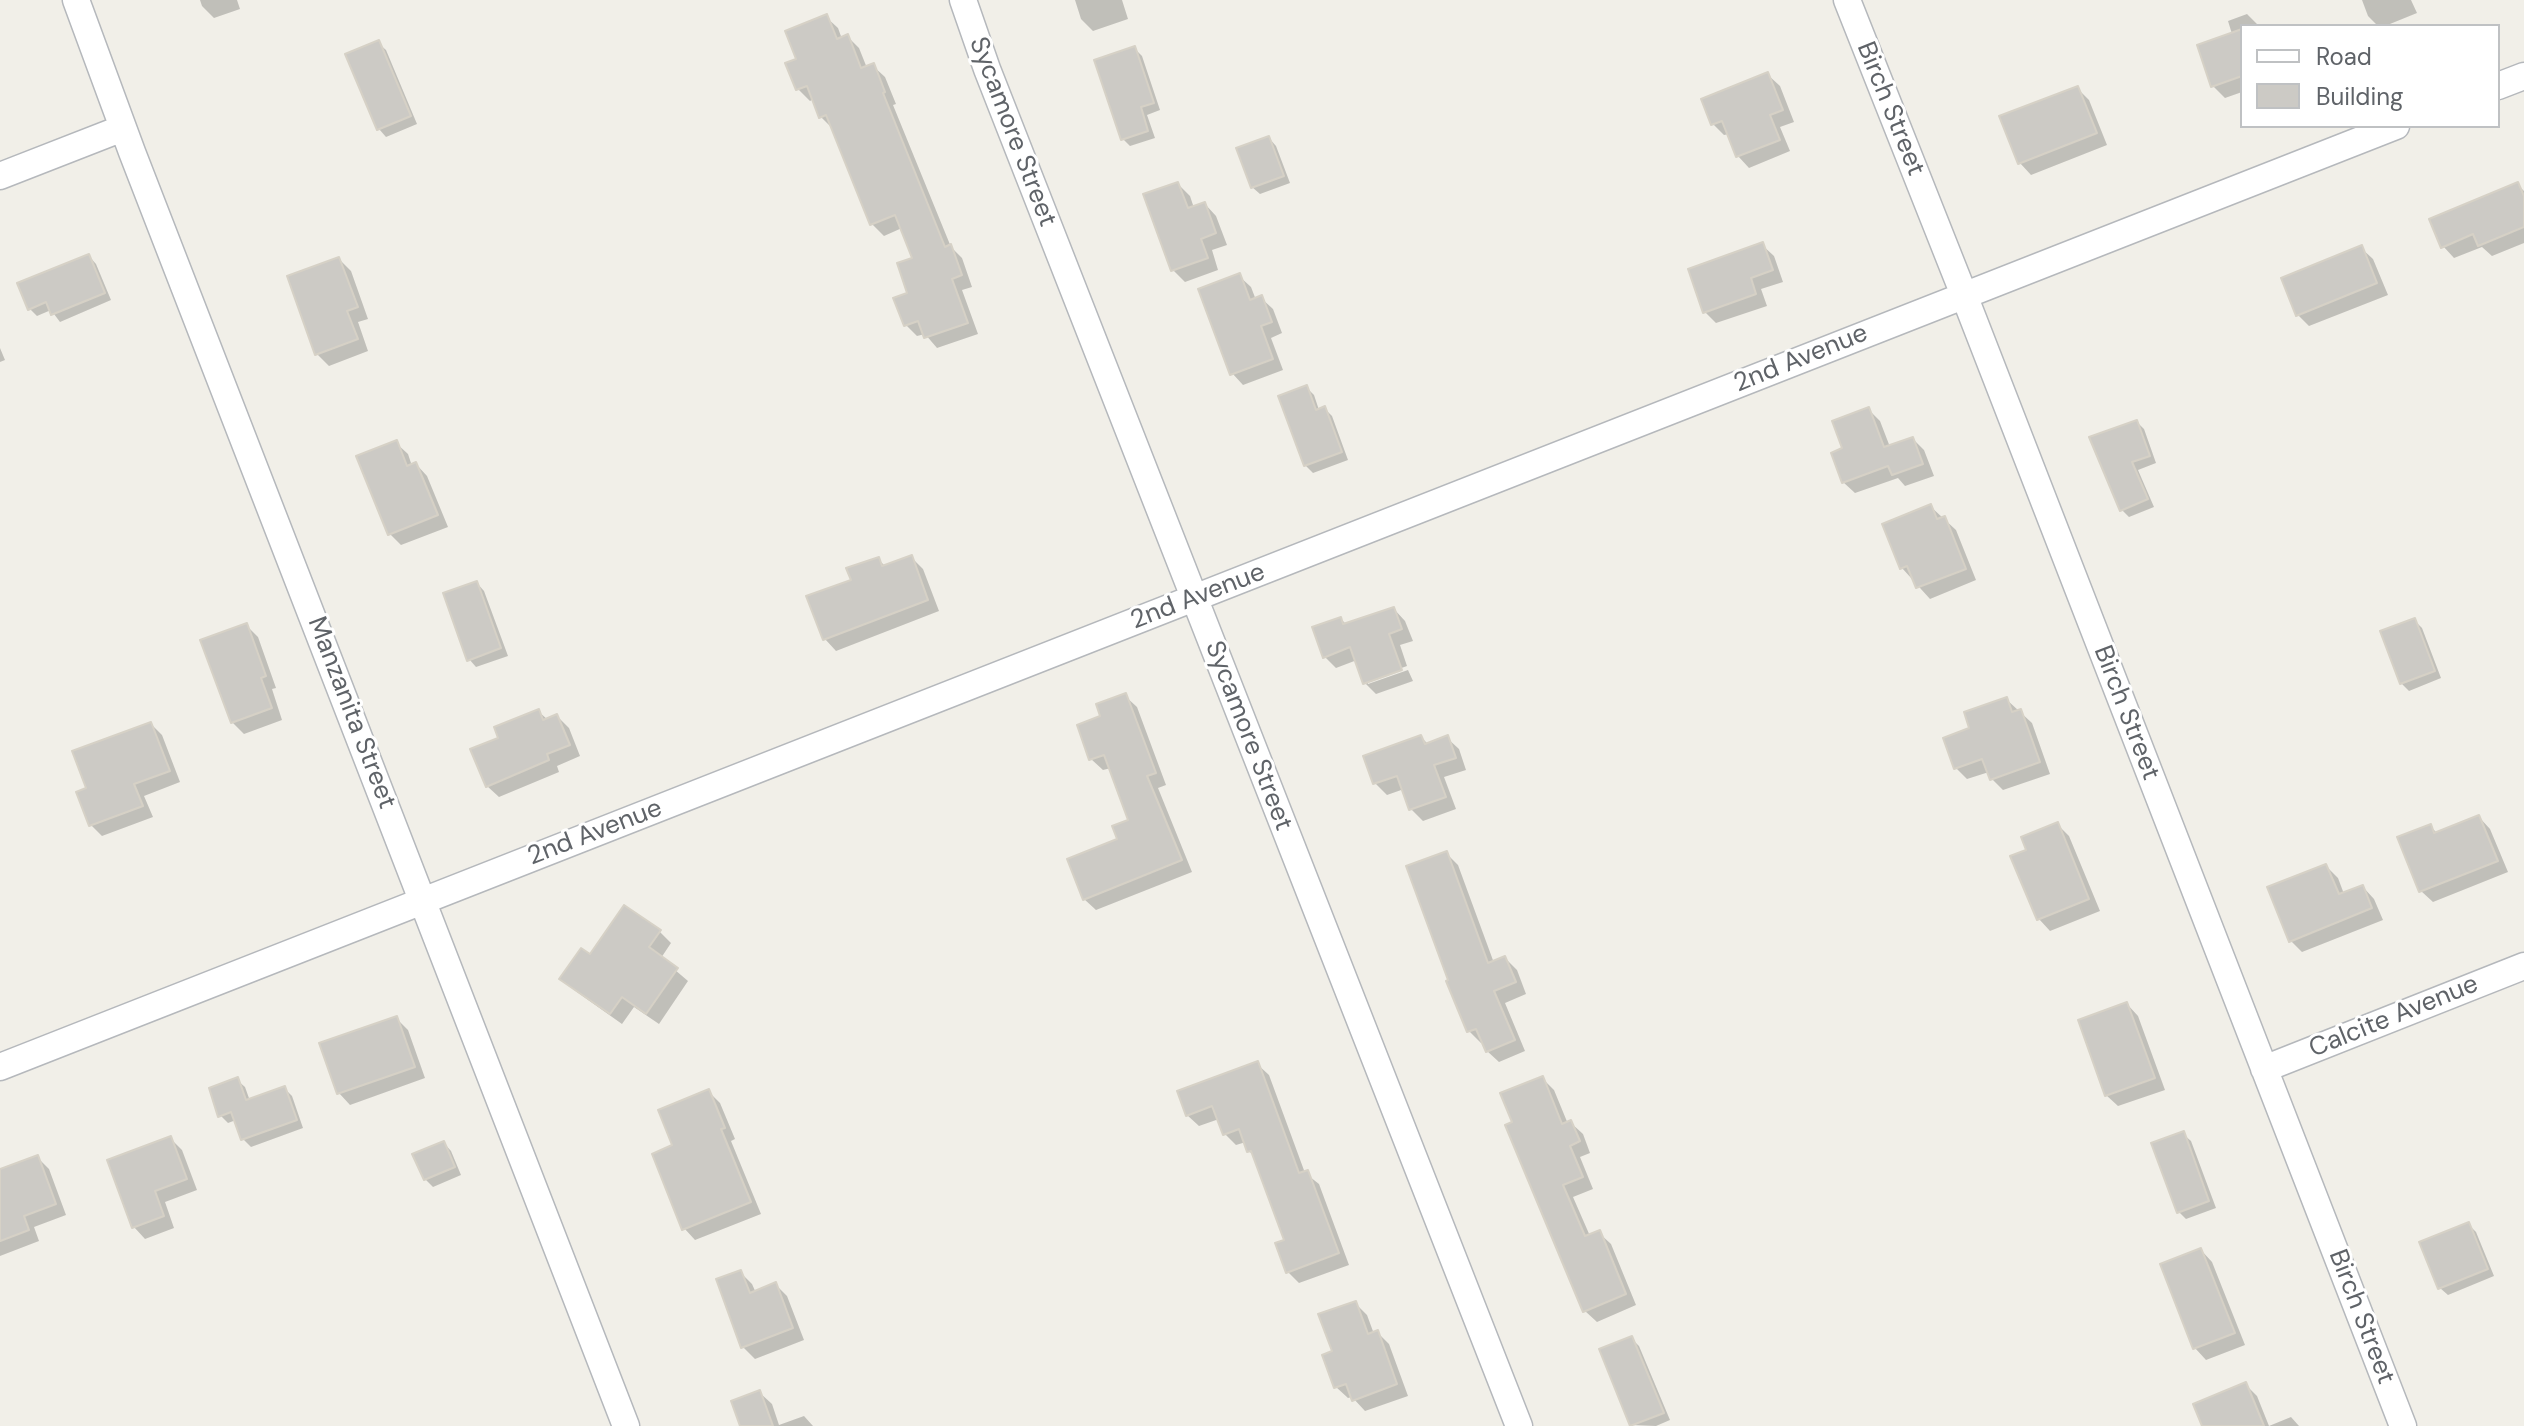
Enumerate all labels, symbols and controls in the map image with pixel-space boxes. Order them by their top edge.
legend [2240,24,2500,128]
street label: Sycamore Street [962,33,1062,231]
street label: Birch Street [1849,38,1931,180]
text: Road [2316,41,2372,72]
text: Building [2316,81,2403,112]
street label: 2nd Avenue [1730,318,1872,400]
street label: 2nd Avenue [1126,557,1270,637]
street label: Manzanita Street [300,613,402,813]
street label: Sycamore Street [1198,637,1298,835]
street label: Birch Street [2086,641,2166,785]
street label: 2nd Avenue [523,793,667,873]
street label: Calcite Avenue [2305,969,2483,1065]
street label: Birch Street [2321,1245,2401,1389]

